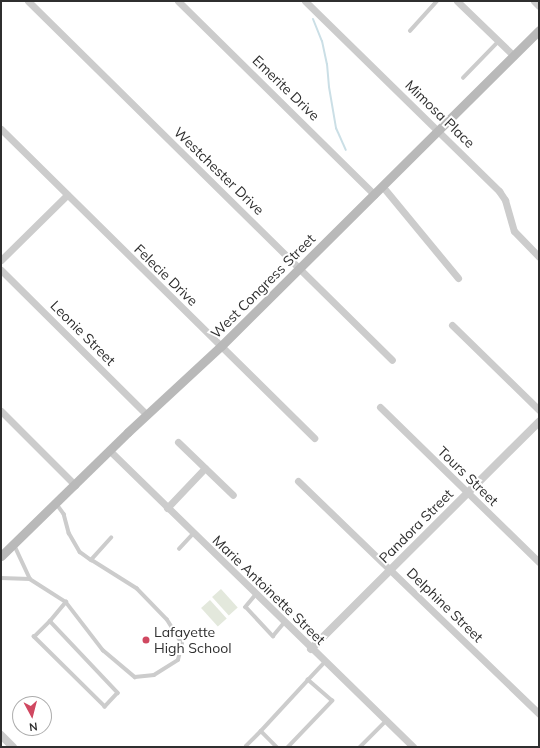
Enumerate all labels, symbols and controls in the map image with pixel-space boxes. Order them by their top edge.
street label: Emerite Drive [249,52,323,124]
street label: Mimosa Place [402,77,478,151]
street label: Westchester Drive [170,124,268,218]
street label: West Congress Street [207,230,319,342]
street label: Felecie Drive [131,241,201,309]
street label: Leonie Street [47,297,119,369]
street label: Tours Street [434,443,502,509]
street label: Pandora Street [376,486,456,566]
street label: Marie Antoinette Street [209,532,329,648]
street label: Delphine Street [403,564,487,646]
place label: Lafayette High School [154,624,232,656]
marker: Lafayette High School [141,635,151,645]
north arrow [12,696,52,736]
text: N [28,719,38,734]

